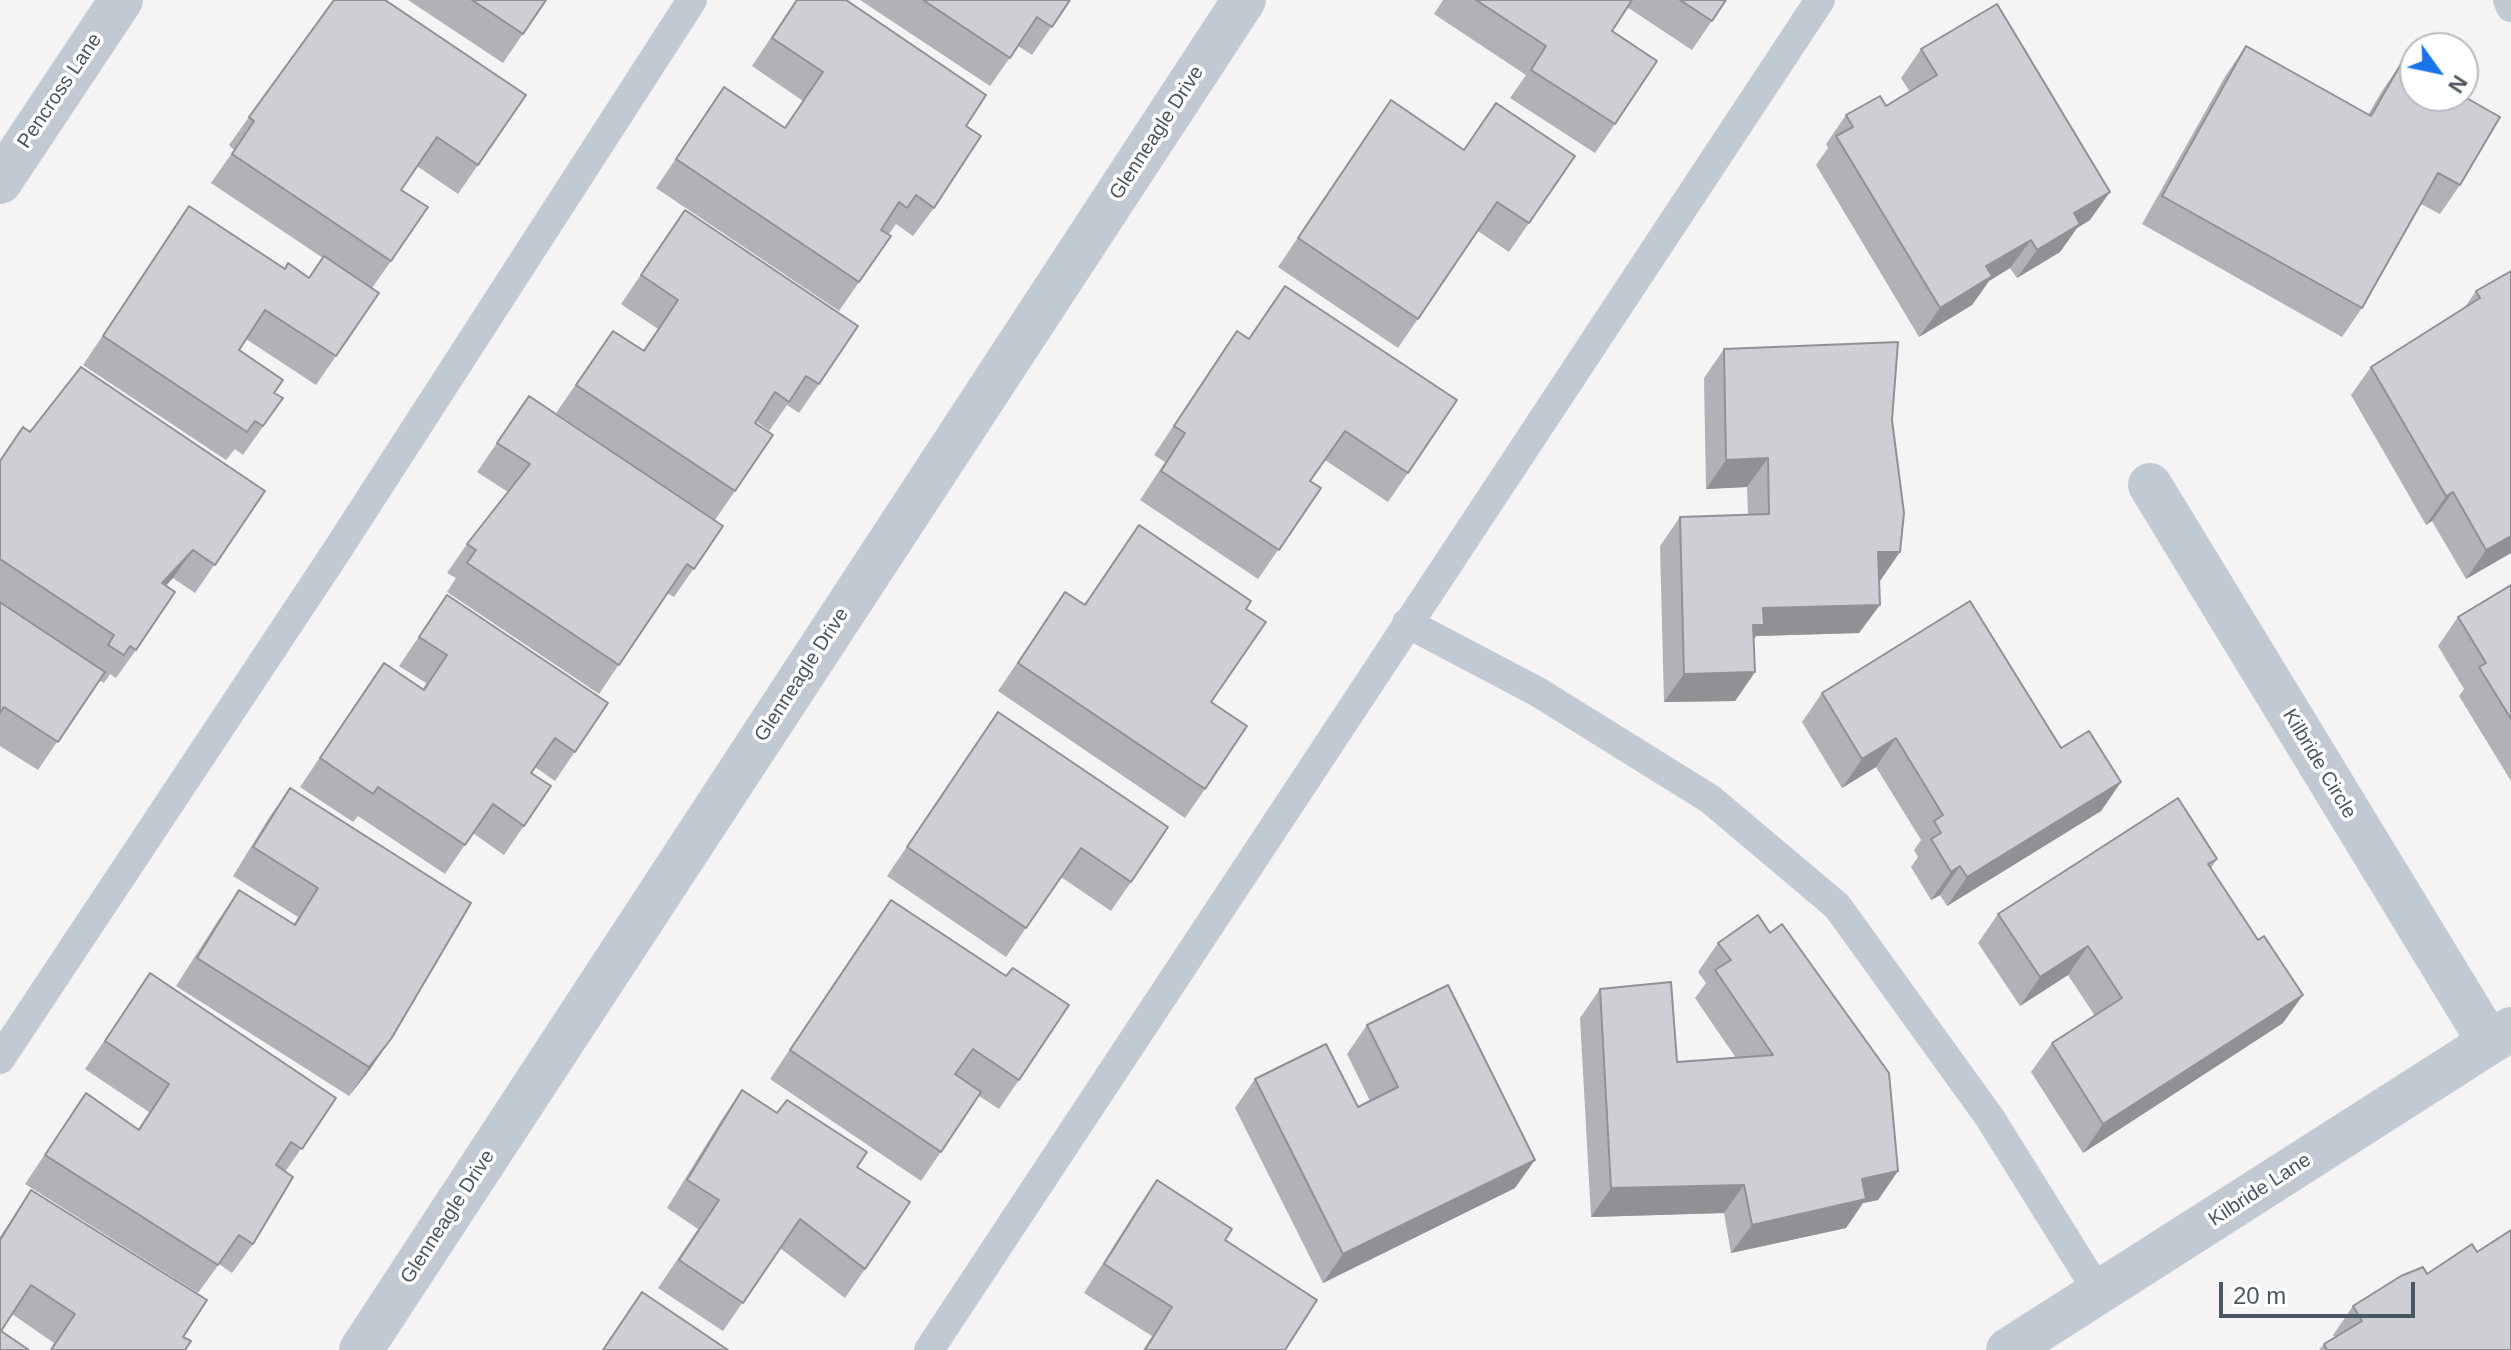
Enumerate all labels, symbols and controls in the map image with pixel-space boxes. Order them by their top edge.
street label: Pencross Lane [13,29,107,153]
north arrow [2399,32,2479,112]
street label: Glenneagle Drive [1105,62,1209,204]
text: N [2443,71,2473,98]
street label: Glenneagle Drive [750,604,854,746]
street label: Kilbride Circle [2277,705,2361,823]
street label: Glenneagle Drive [396,1146,500,1288]
street label: Kilbride Lane [2205,1148,2315,1232]
scale bar [2223,1266,2419,1316]
text: 20 m [2233,1282,2286,1309]

